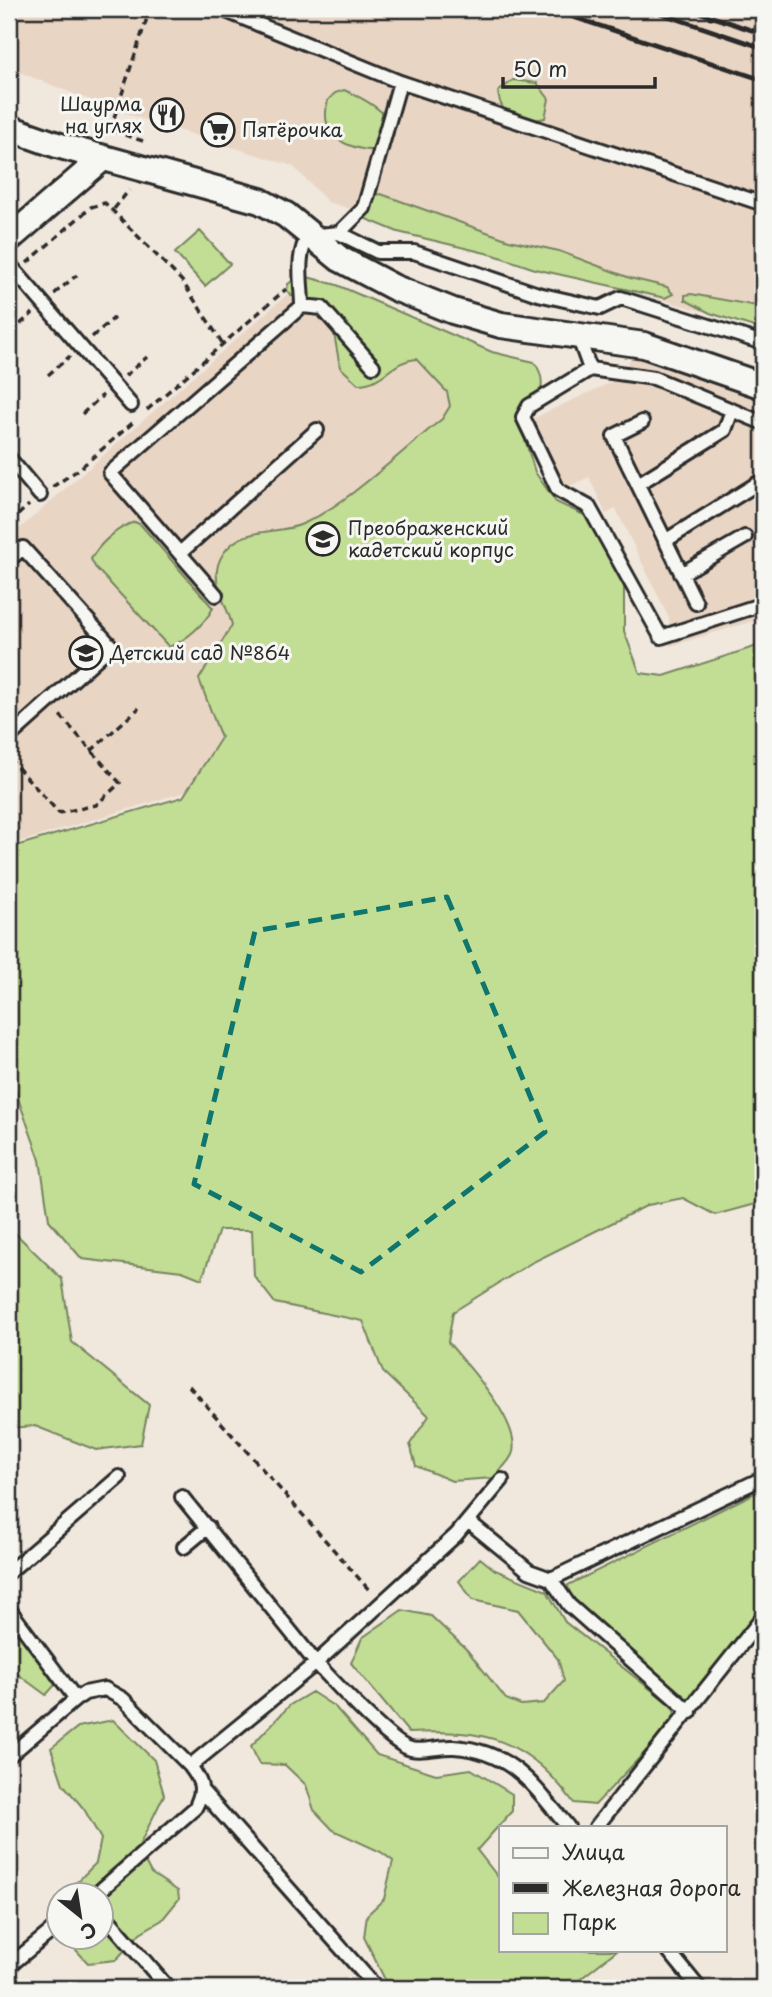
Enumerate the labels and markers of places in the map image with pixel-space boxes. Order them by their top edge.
place label: Шаурма на углях [60,89,142,139]
restaurant icon: Шаурма на углях [148,96,186,134]
supermarket icon: Пятёрочка [199,111,237,149]
place label: Пятёрочка [242,115,343,143]
place label: Преображенский кадетский корпус [348,513,514,563]
school or university icon: Преображенский кадетский корпус [304,520,342,558]
school or university icon: Детский сад №864 [67,634,105,672]
place label: Детский сад №864 [109,638,290,666]

